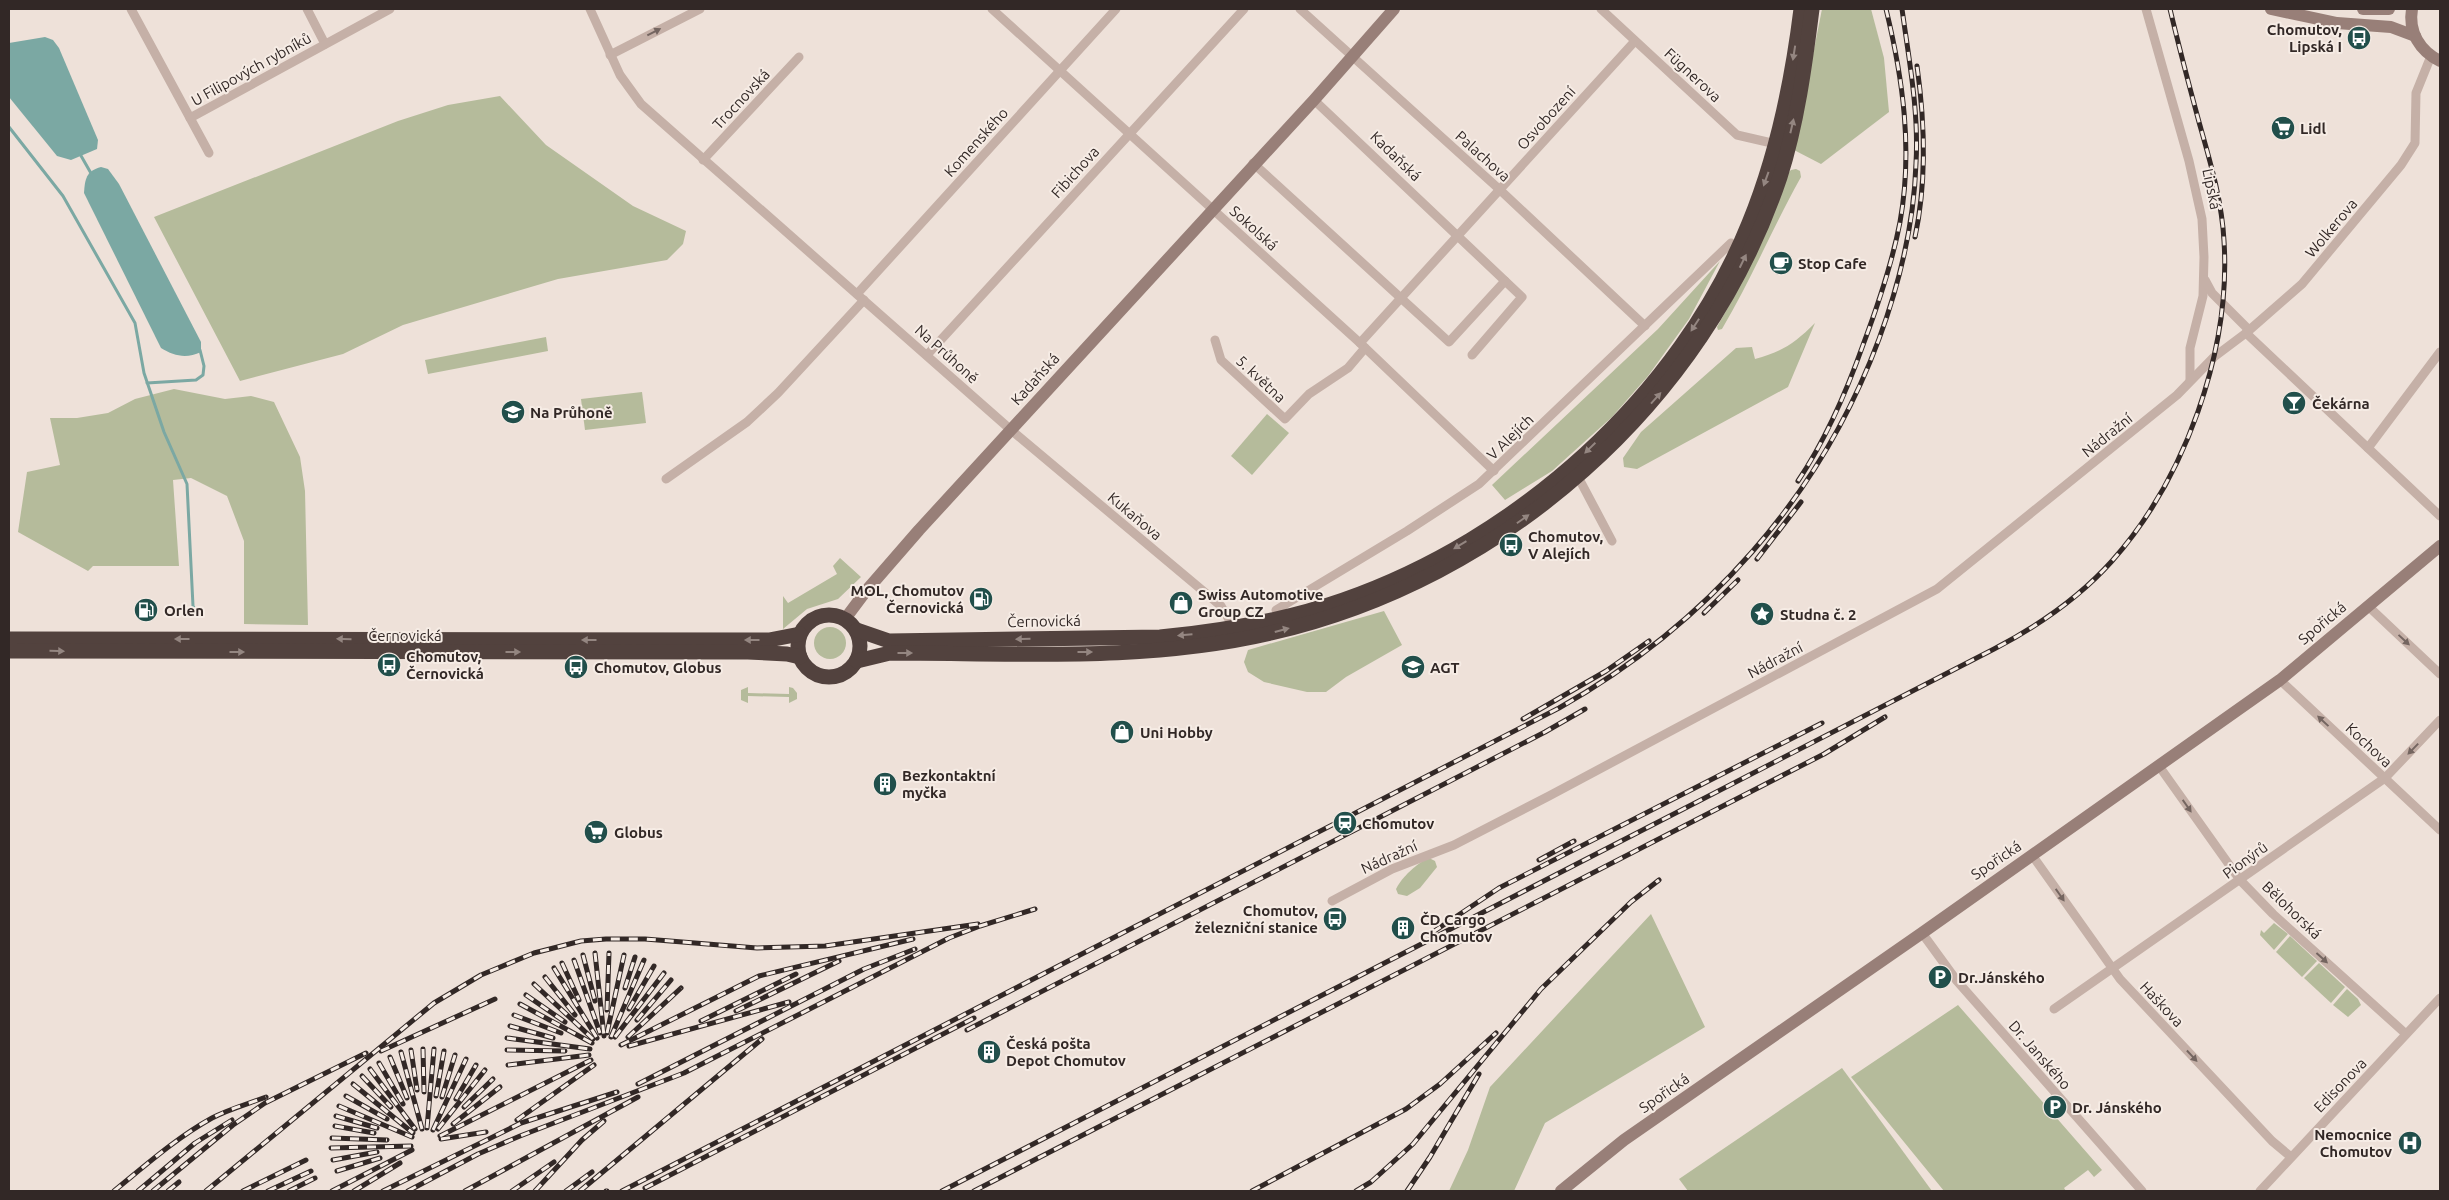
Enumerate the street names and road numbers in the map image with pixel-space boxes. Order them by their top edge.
street label: U Filipových rybníků [188,29,314,109]
street label: Fügnerova [1661,45,1725,105]
street label: Trocnovská [709,66,773,132]
street label: Osvobození [1513,83,1579,153]
street label: Komenského [941,104,1011,180]
street label: Palachova [1452,127,1514,185]
street label: Kadaňská [1367,128,1425,184]
street label: Fibichova [1048,143,1102,201]
street label: Lipská [2199,167,2225,211]
street label: Wolkerova [2302,195,2360,261]
street label: Sokolská [1227,202,1281,254]
street label: Na Průhoně [912,321,982,387]
street label: Kadaňská [1007,350,1063,408]
street label: 5. května [1233,352,1289,406]
street label: Nádražní [2078,409,2136,460]
street label: V Alejích [1483,411,1537,463]
street label: Kukaňova [1105,489,1165,543]
street label: Spořická [2295,598,2349,648]
street label: Černovická [1007,612,1081,630]
street label: Černovická [368,627,442,644]
street label: Nádražní [1745,638,1806,682]
street label: Kochova [2342,719,2396,771]
street label: Nádražní [1358,837,1420,877]
street label: Spořická [1968,837,2024,883]
street label: Pionýrů [2219,838,2271,882]
street label: Bělohorská [2259,878,2325,942]
street label: Haškova [2137,978,2187,1030]
street label: Dr. Janského [2005,1017,2075,1093]
street label: Edisonova [2310,1055,2370,1115]
street label: Spořická [1636,1070,1692,1116]

